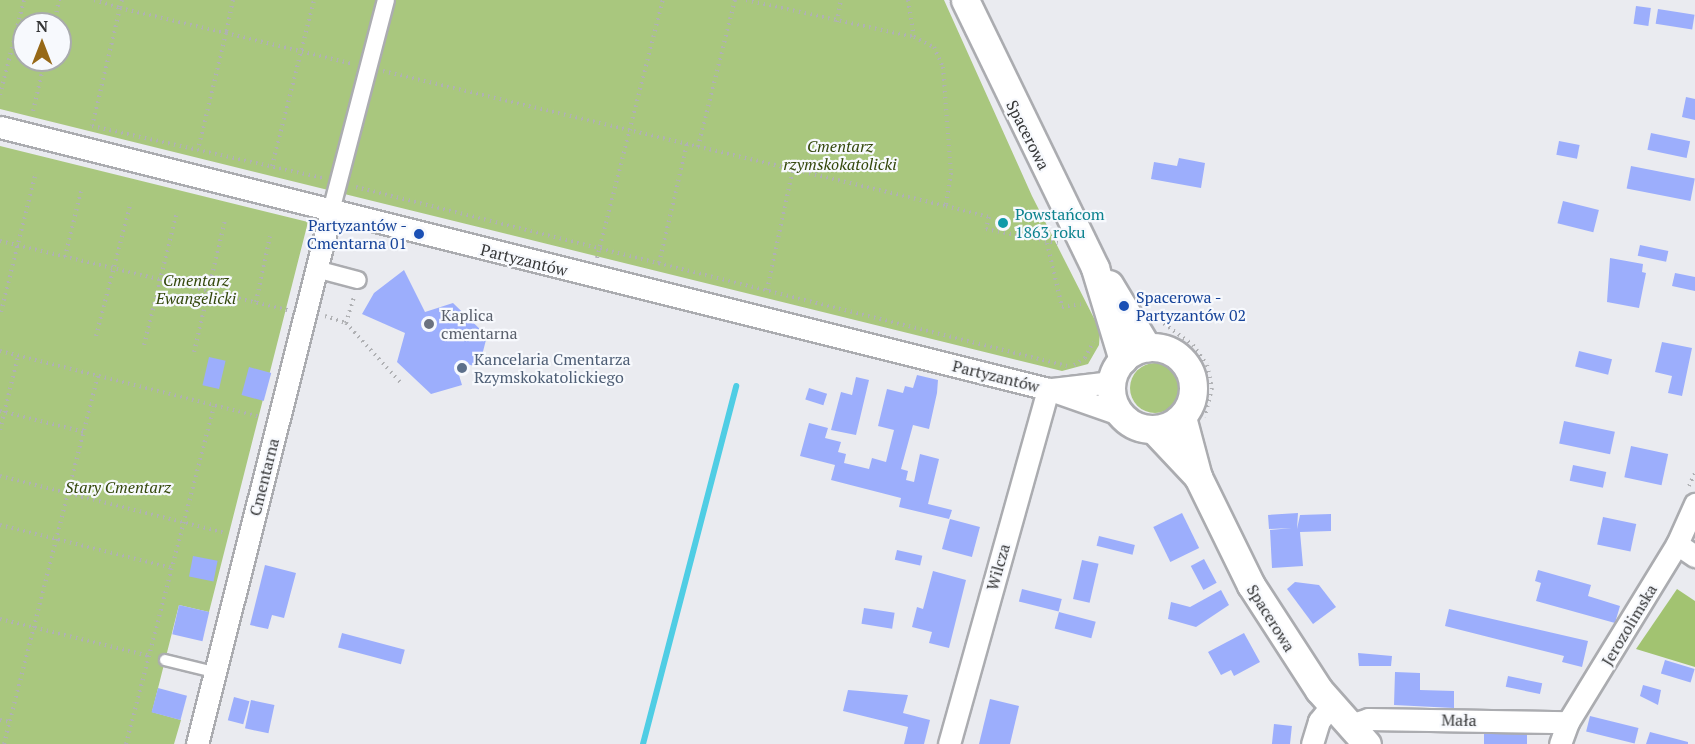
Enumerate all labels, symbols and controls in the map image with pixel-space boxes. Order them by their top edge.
north arrow [12,12,72,72]
text: N [36,15,48,37]
street label: Spacerowa [1002,97,1054,173]
park label: Cmentarz rzymskokatolicki [783,136,897,174]
place label: Powstańcom 1863 roku [1015,204,1105,242]
place label: Partyzantów - Cmentarna 01 [307,215,407,253]
marker: Powstańcom 1863 roku [996,216,1010,230]
marker: Partyzantów - Cmentarna 01 [412,227,426,241]
street label: Partyzantów [478,240,570,280]
park label: Cmentarz Ewangelicki [156,270,236,308]
place label: Spacerowa - Partyzantów 02 [1136,287,1246,325]
marker: Spacerowa - Partyzantów 02 [1117,299,1131,313]
place label: Kaplica cmentarna [441,305,518,343]
marker: Kaplica cmentarna [422,317,436,331]
place label: Kancelaria Cmentarza Rzymskokatolickiego [474,349,631,387]
street label: Partyzantów [950,356,1042,396]
marker: Kancelaria Cmentarza Rzymskokatolickiego [455,361,469,375]
street label: Cmentarna [245,436,283,518]
park label: Stary Cmentarz [65,477,171,497]
street label: Wilcza [982,541,1014,593]
street label: Spacerowa [1243,581,1299,655]
street label: Jerozolimska [1597,581,1661,669]
street label: Mała [1441,710,1477,730]

